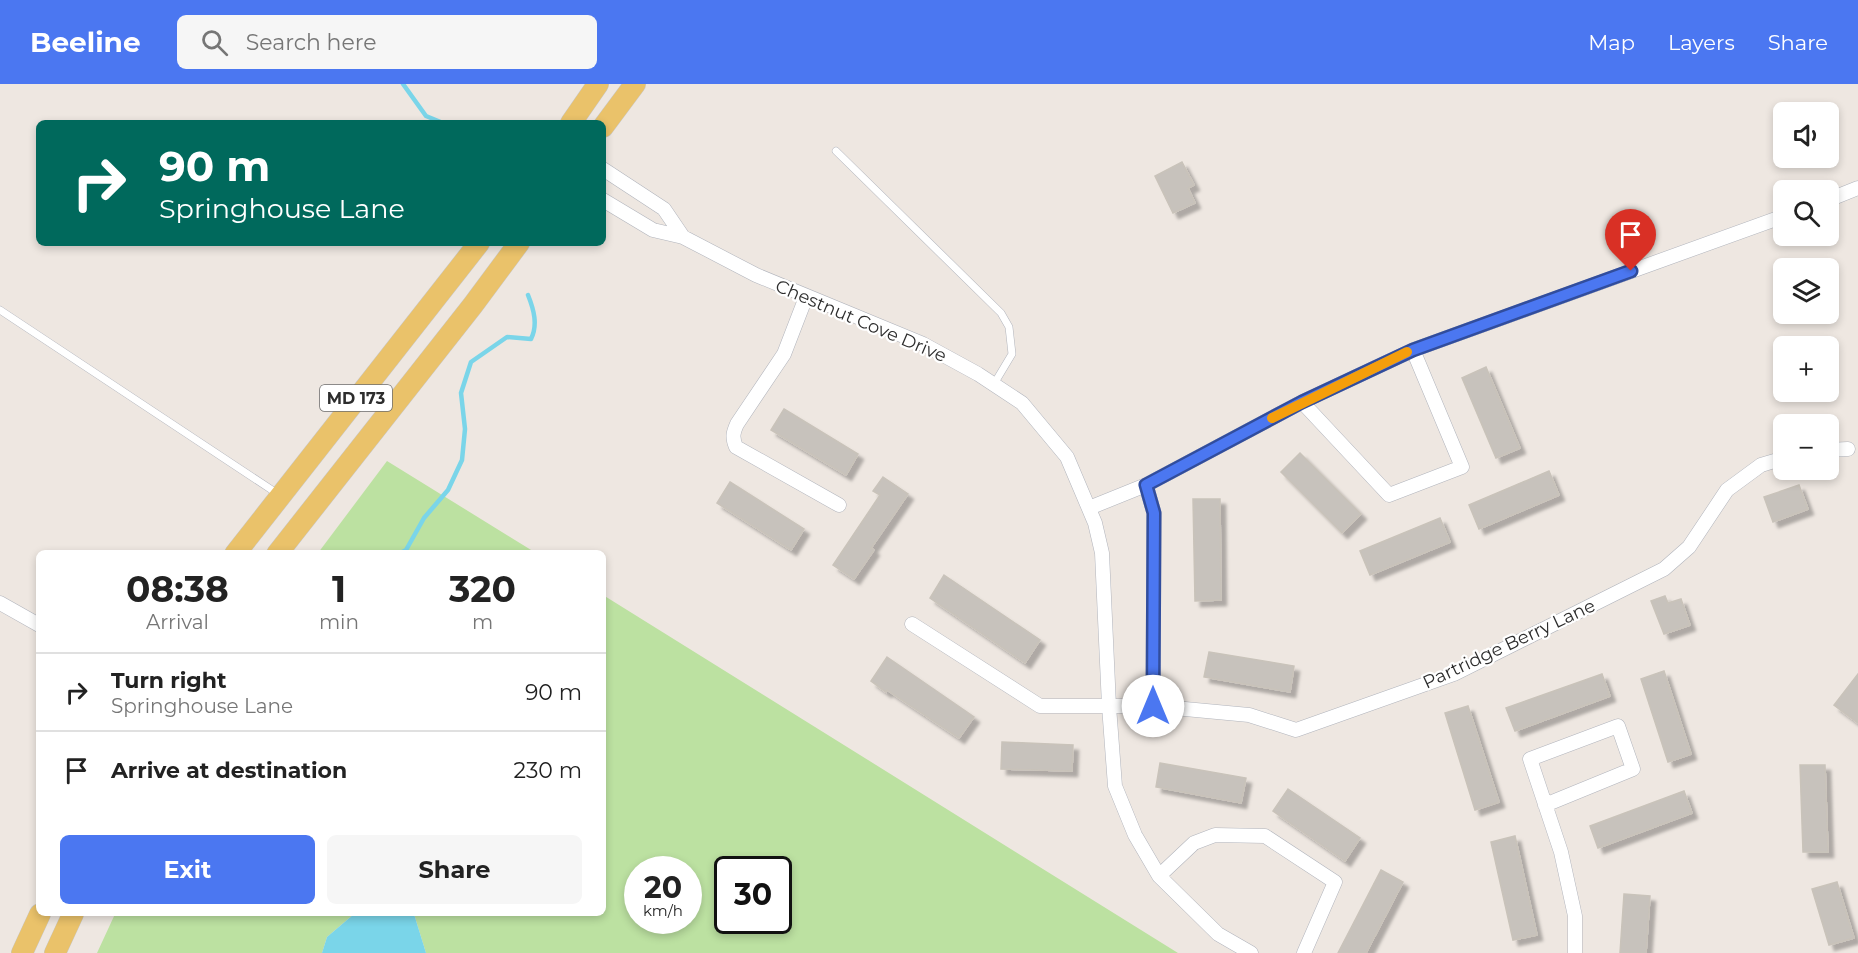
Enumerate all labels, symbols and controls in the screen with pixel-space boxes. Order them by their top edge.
search box [177,15,597,69]
text: Beeline [30,25,141,59]
icon: search [198,26,231,59]
text: Search here [246,29,377,56]
text: Map [1588,30,1635,55]
text: Layers [1668,30,1735,55]
text: Share [1768,30,1828,55]
map controls [1773,102,1839,480]
button: sound [1773,102,1839,168]
text: 90 m [159,140,270,192]
icon: right [60,144,138,222]
button: search [1773,180,1839,246]
text: Springhouse Lane [159,192,405,225]
pin [1605,209,1656,271]
icon: arrive [1614,218,1647,251]
button: layers [1773,258,1839,324]
street label: Chestnut Cove Drive [772,275,950,367]
button: + [1773,336,1839,402]
road number: MD 173 [320,385,392,411]
button: − [1773,414,1839,480]
text: 08:38 [126,567,229,611]
text: 1 [332,567,346,611]
text: 320 [449,567,516,611]
street label: Partridge Berry Lane [1419,594,1599,694]
text: Arrival [146,610,209,634]
text: min [319,610,359,634]
text: m [472,610,493,634]
text: Turn right [111,667,226,694]
position arrow [1121,674,1185,738]
icon: right [60,676,93,709]
text: 90 m [525,679,582,706]
text: Springhouse Lane [111,694,293,718]
icon: arrive [60,754,93,787]
text: Arrive at destination [111,757,347,784]
text: 230 m [513,757,582,784]
button: Exit [60,835,315,904]
button: Share [327,835,582,904]
speed limit sign: 30 [714,856,792,934]
text: 20 [644,869,682,906]
text: km/h [643,901,683,920]

